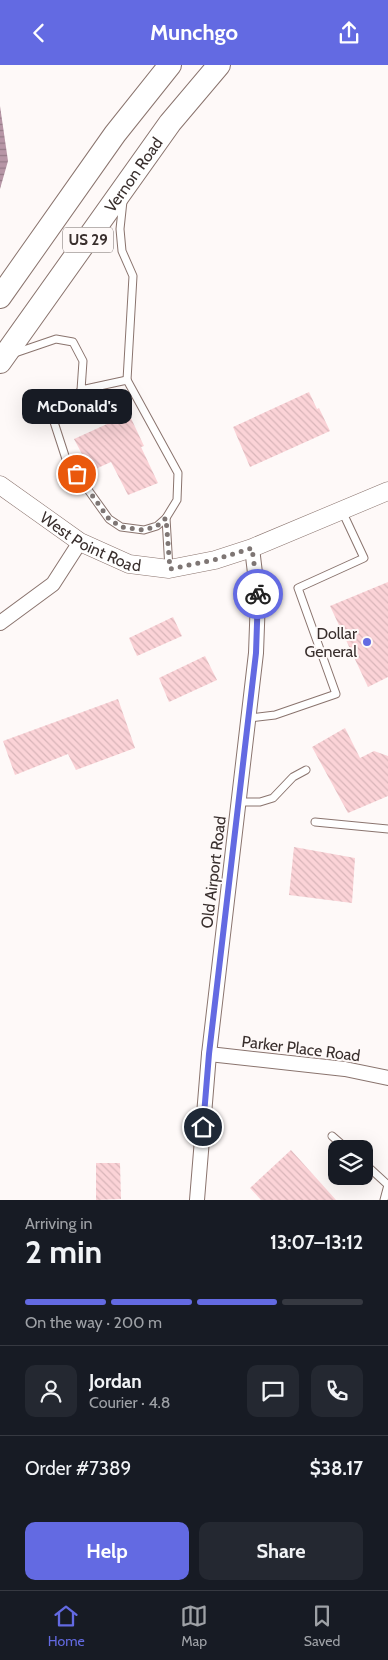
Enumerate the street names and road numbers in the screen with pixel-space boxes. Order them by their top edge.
street label: Vernon Road [101,134,167,216]
road number: US 29 [63,227,113,253]
street label: West Point Road [36,508,142,575]
street label: Old Airport Road [197,815,230,929]
street label: Parker Place Road [240,1032,361,1065]

